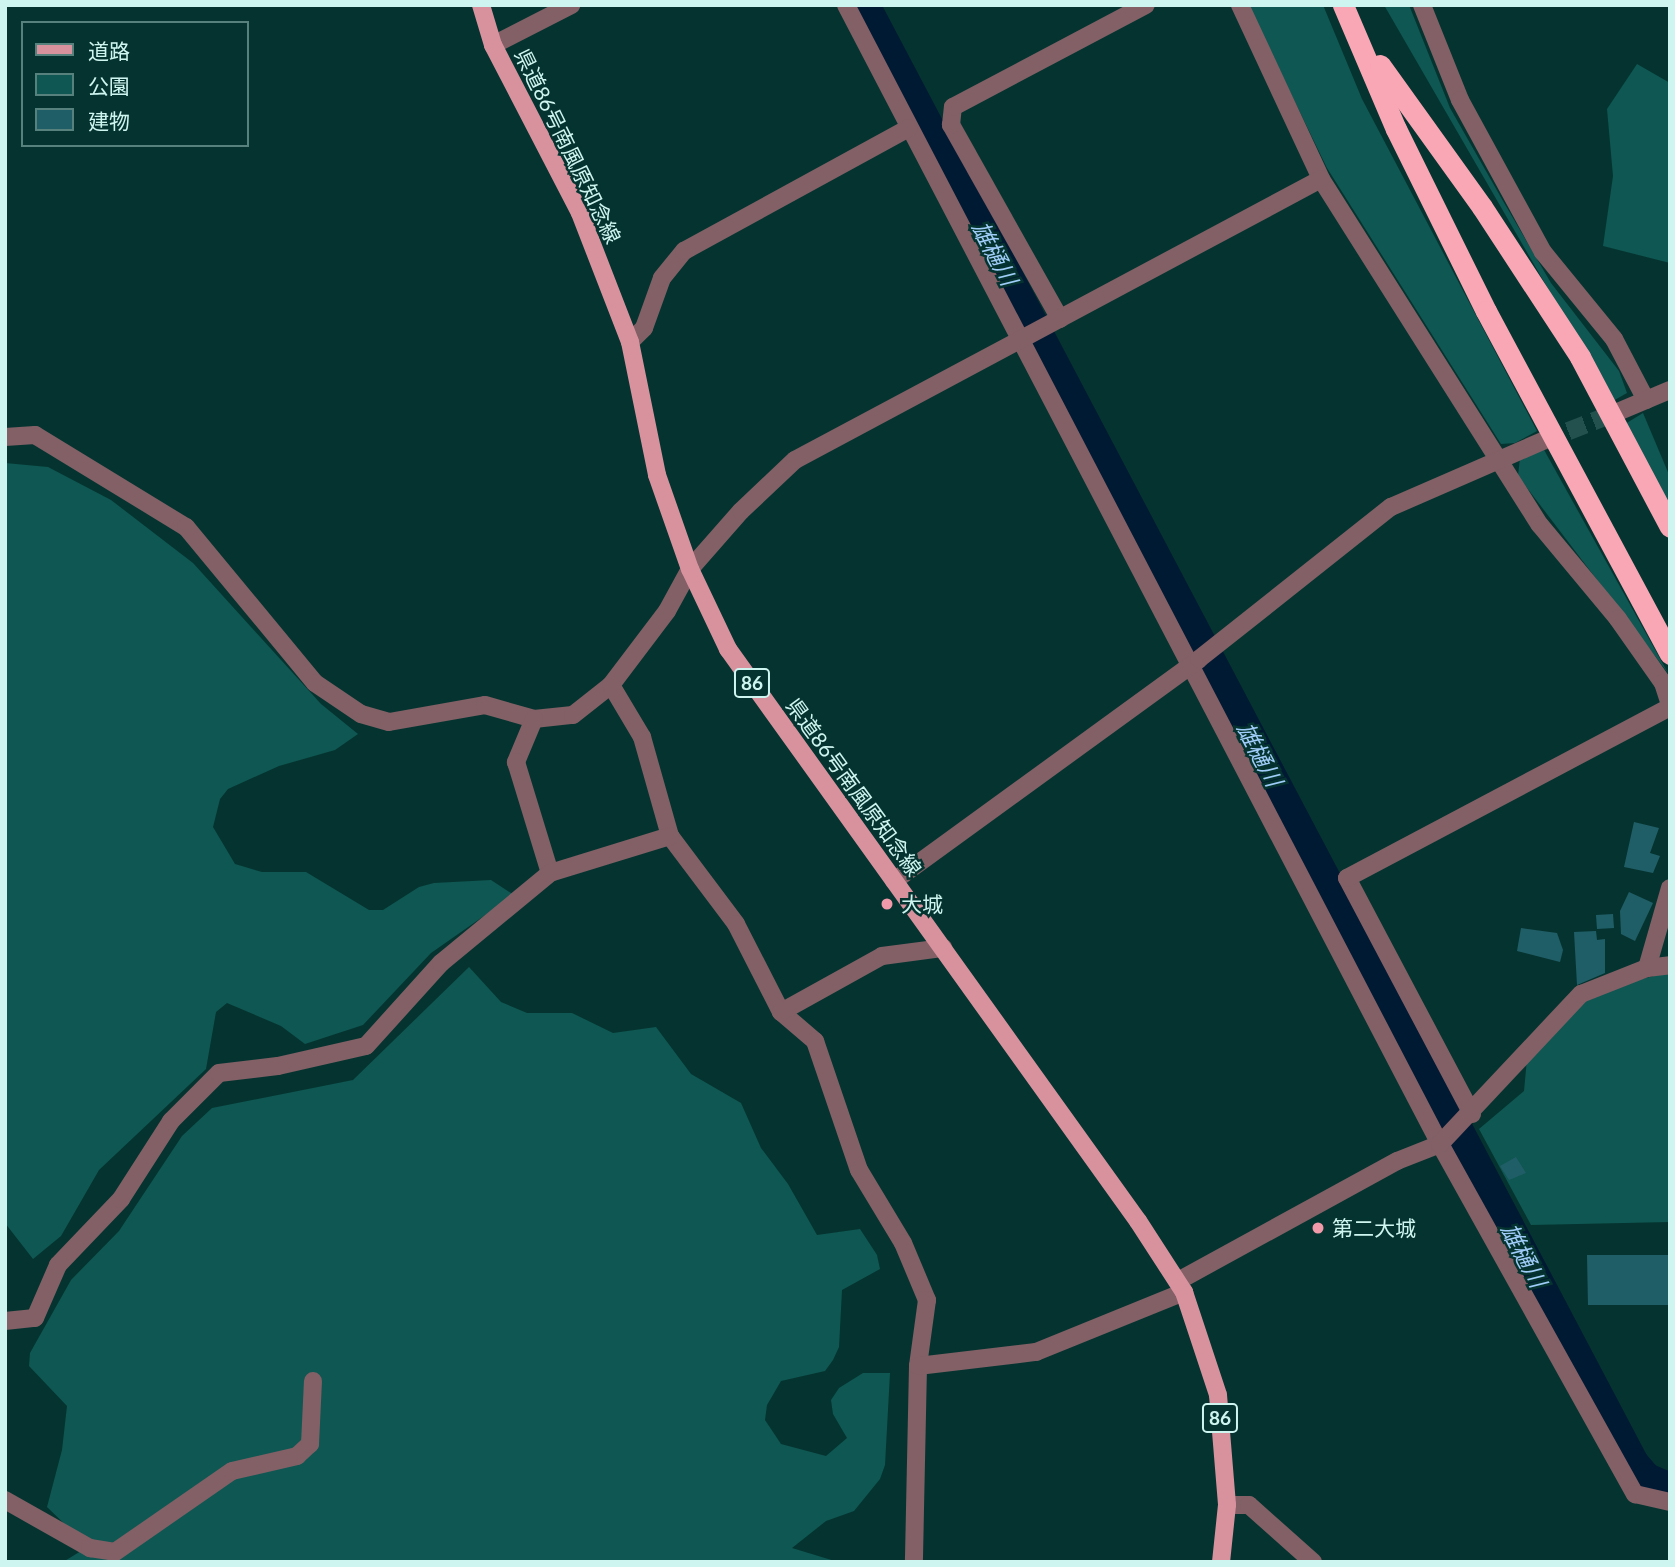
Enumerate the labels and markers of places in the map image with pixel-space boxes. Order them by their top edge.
place label: 大城 [901,891,943,917]
marker: 大城 [879,896,895,912]
place label: 第二大城 [1332,1215,1416,1241]
marker: 第二大城 [1310,1220,1326,1236]

